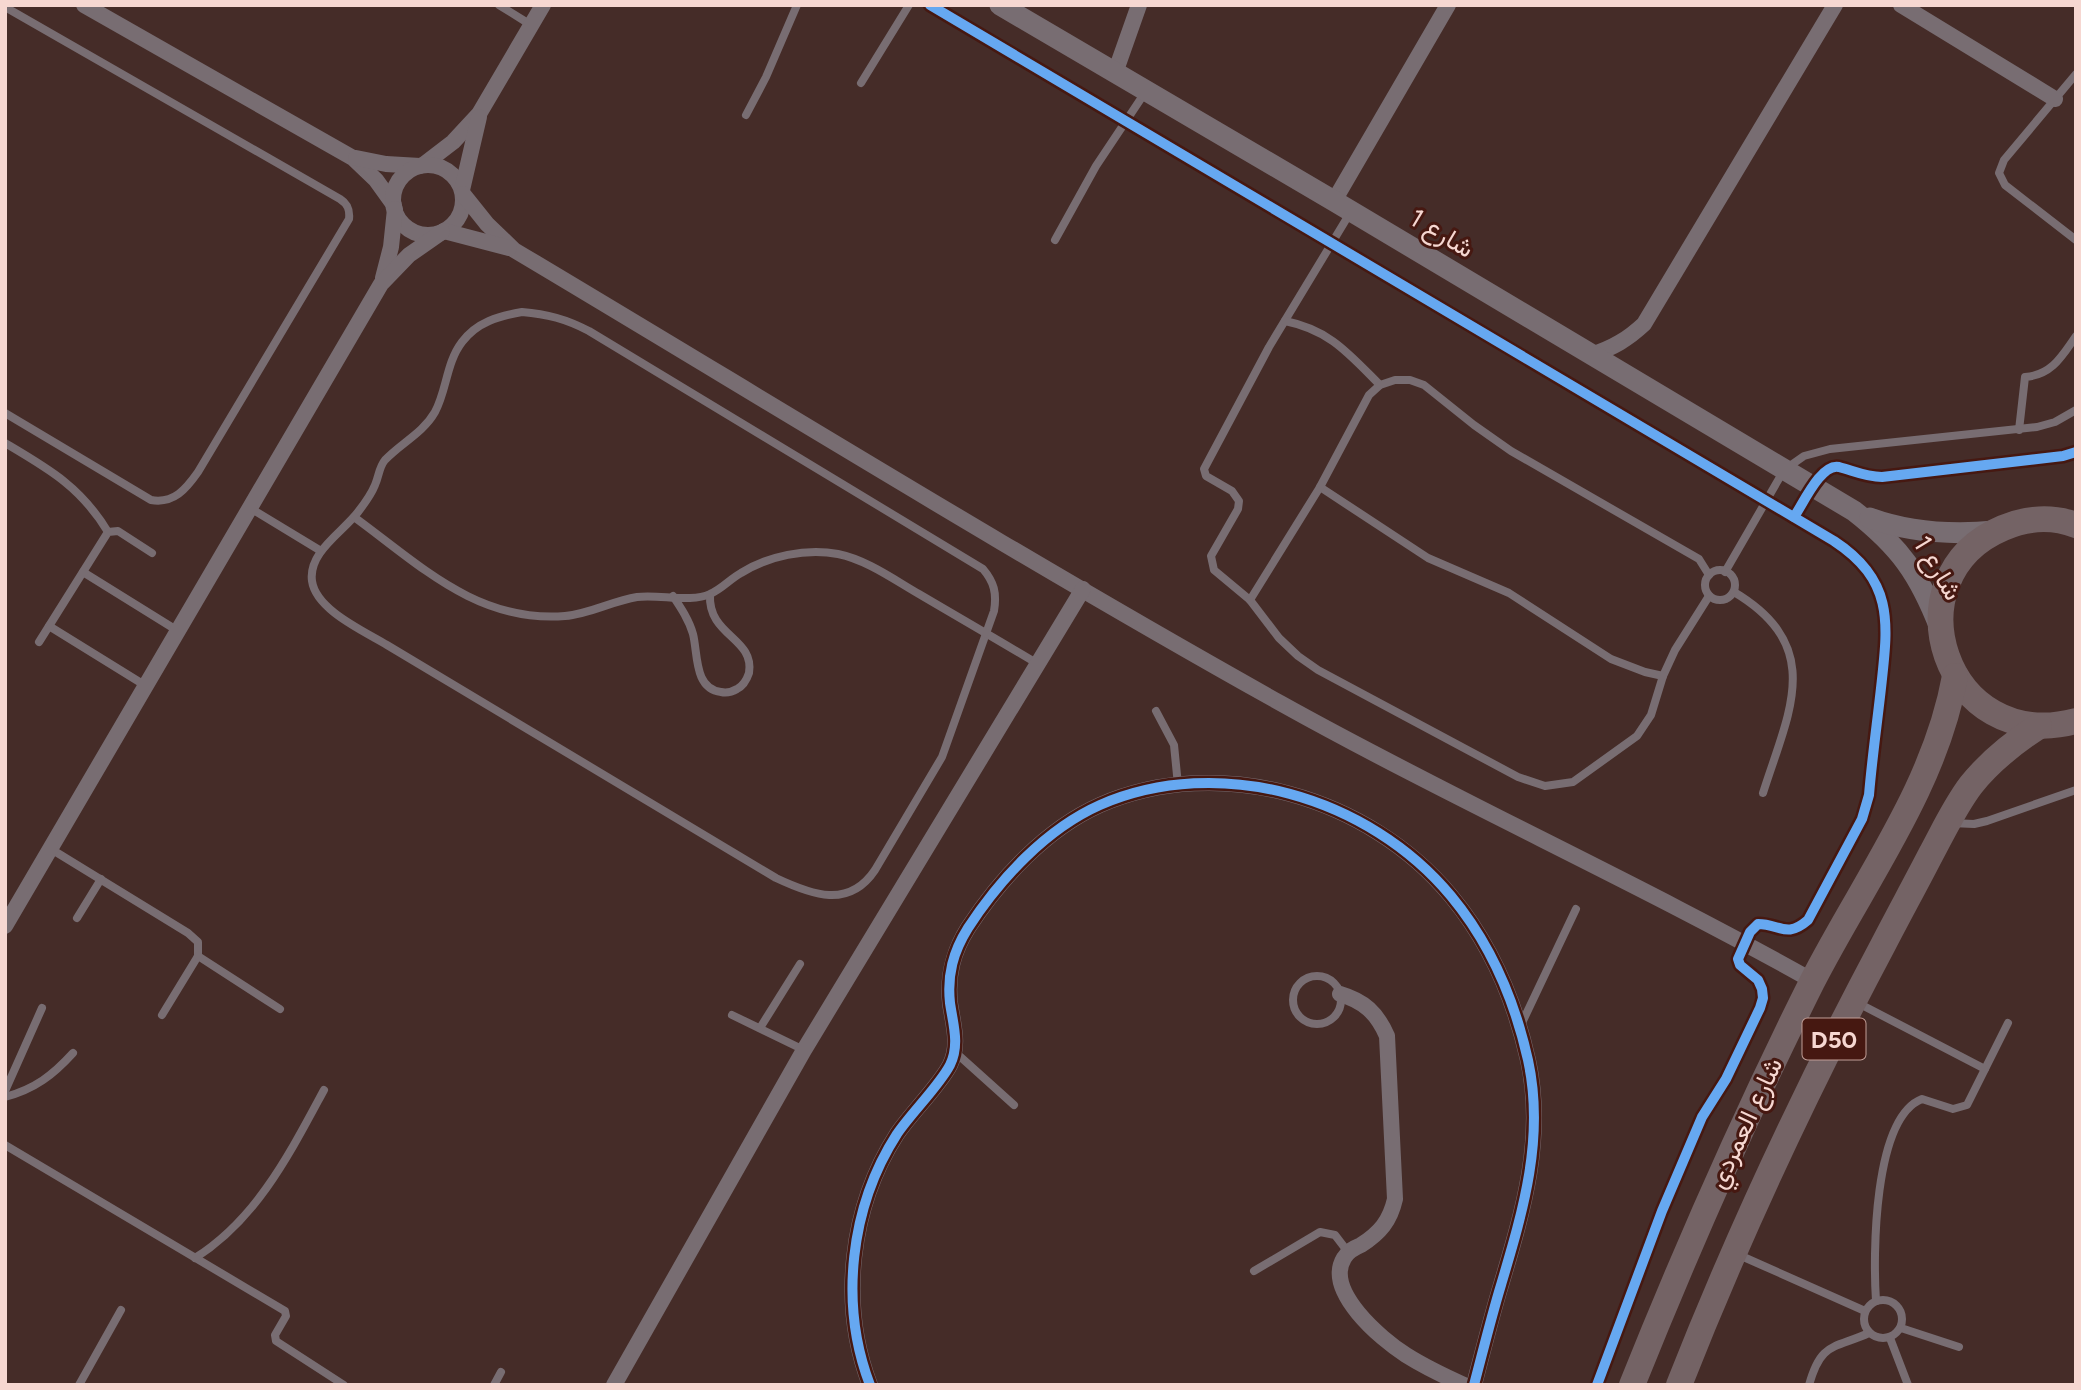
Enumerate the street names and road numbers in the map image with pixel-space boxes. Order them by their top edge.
street label: شارع 1 [1403,201,1480,266]
street label: شارع 1 [1905,530,1970,607]
road number: D50 [1802,1018,1866,1059]
street label: شارع العمردي [1701,1052,1794,1196]

